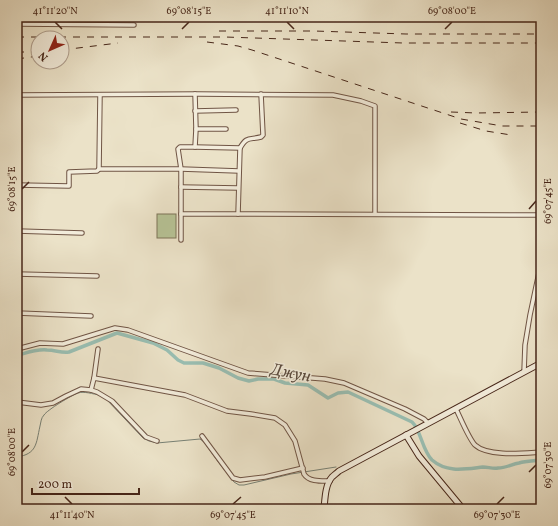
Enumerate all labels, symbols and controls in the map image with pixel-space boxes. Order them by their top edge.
text: 41°11'20"N [32,4,78,18]
text: 69°08'15"E [167,4,211,18]
text: 41°11'10"N [265,4,310,18]
text: 69°08'00"E [428,4,476,18]
north arrow [30,30,70,70]
text: N [36,48,52,64]
text: 69°08'15"E [5,167,19,211]
text: 69°07'45"E [541,178,555,224]
water label: Джун [268,358,313,389]
text: 69°08'00"E [5,428,19,476]
text: 69°07'30"E [541,442,555,488]
scale bar [32,470,139,496]
text: 200 m [38,477,72,493]
text: 41°11'40"N [50,508,95,522]
text: 69°07'45"E [210,508,256,522]
text: 69°07'30"E [474,508,520,522]

